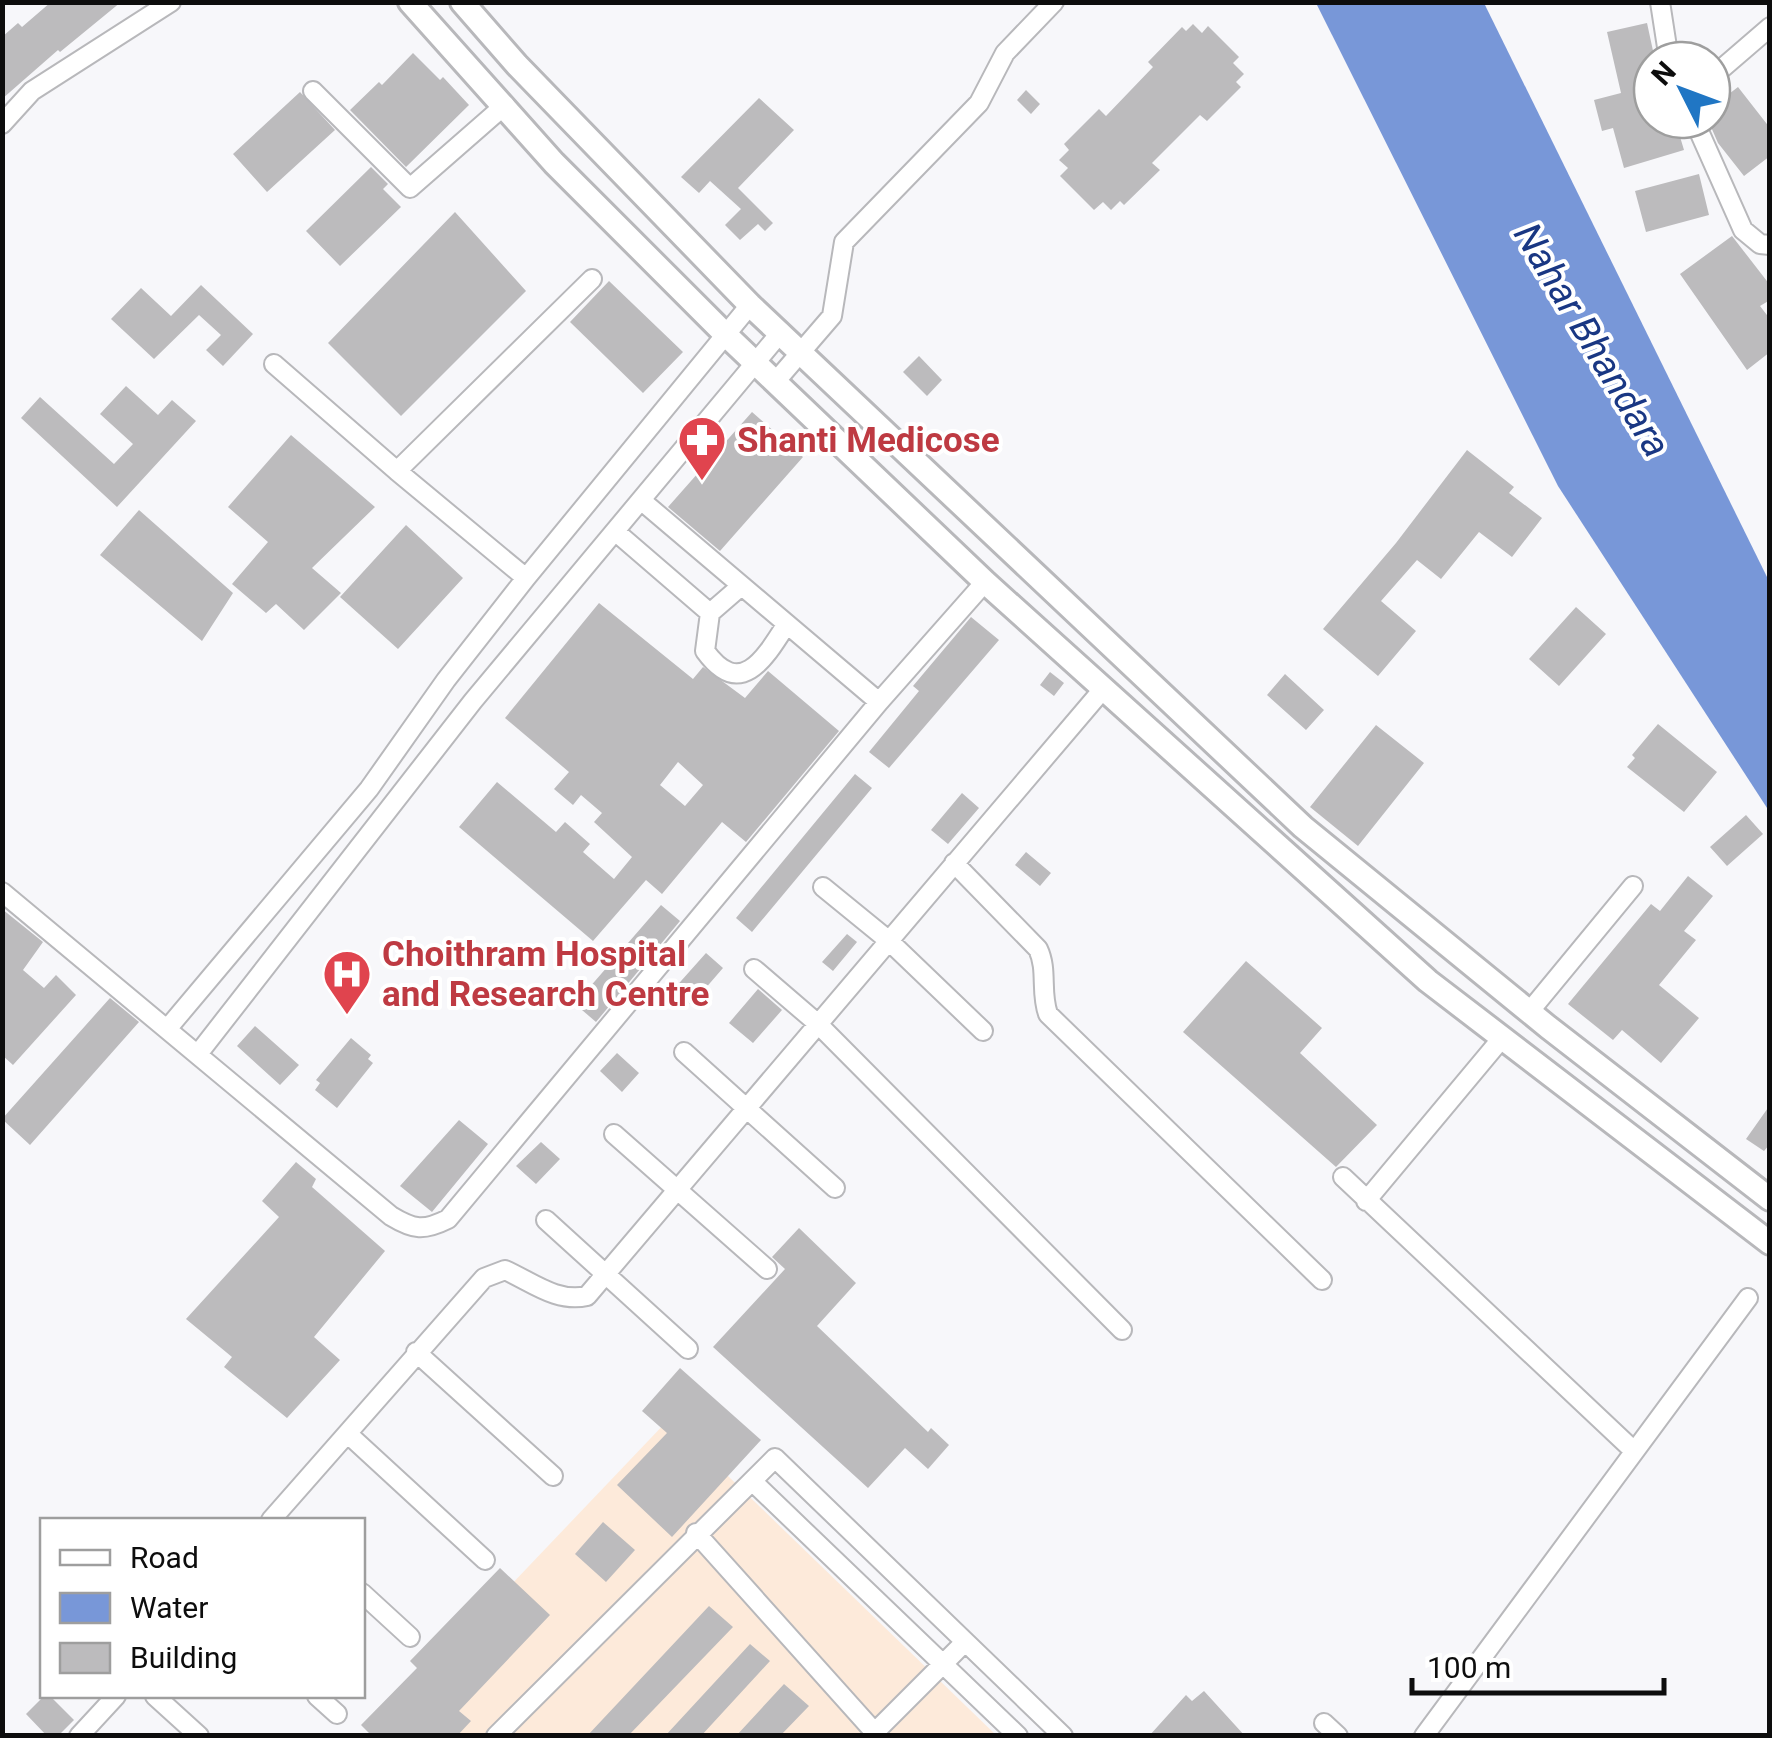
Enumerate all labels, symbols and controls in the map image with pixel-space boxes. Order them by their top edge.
north arrow [1632,40,1732,140]
text: N [1645,55,1683,92]
water label: Nahar Bhandara [1505,215,1679,465]
pharmacy icon: Shanti Medicose [676,414,728,482]
place label: Shanti Medicose [737,420,1000,461]
place label: Choithram Hospital and Research Centre [382,934,709,1015]
hospital icon: Choithram Hospital and Research Centre [321,948,373,1016]
legend [40,1518,365,1698]
text: Road [130,1540,199,1575]
text: Water [130,1590,208,1625]
scale bar [1412,1633,1664,1695]
text: Building [130,1640,237,1675]
text: 100 m [1427,1650,1511,1685]

